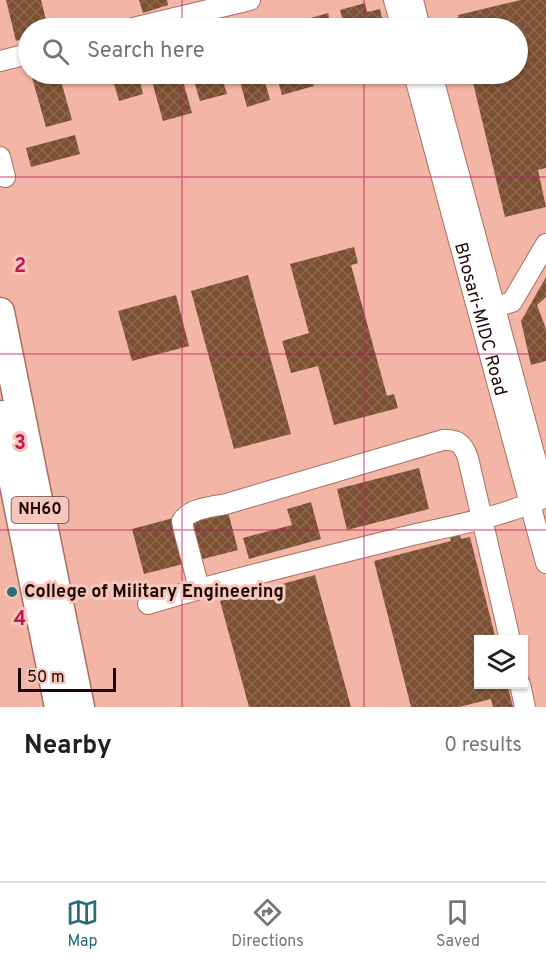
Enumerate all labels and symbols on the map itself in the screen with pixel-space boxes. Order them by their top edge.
street label: Bhosari-MIDC Road [449,240,512,398]
text: 2 [14,254,26,280]
text: 3 [14,431,26,457]
road number: NH60 [12,497,68,523]
place label: College of Military Engineering [24,581,284,604]
marker: College of Military Engineering [5,585,19,599]
text: 4 [14,607,26,633]
scale bar [18,665,116,692]

